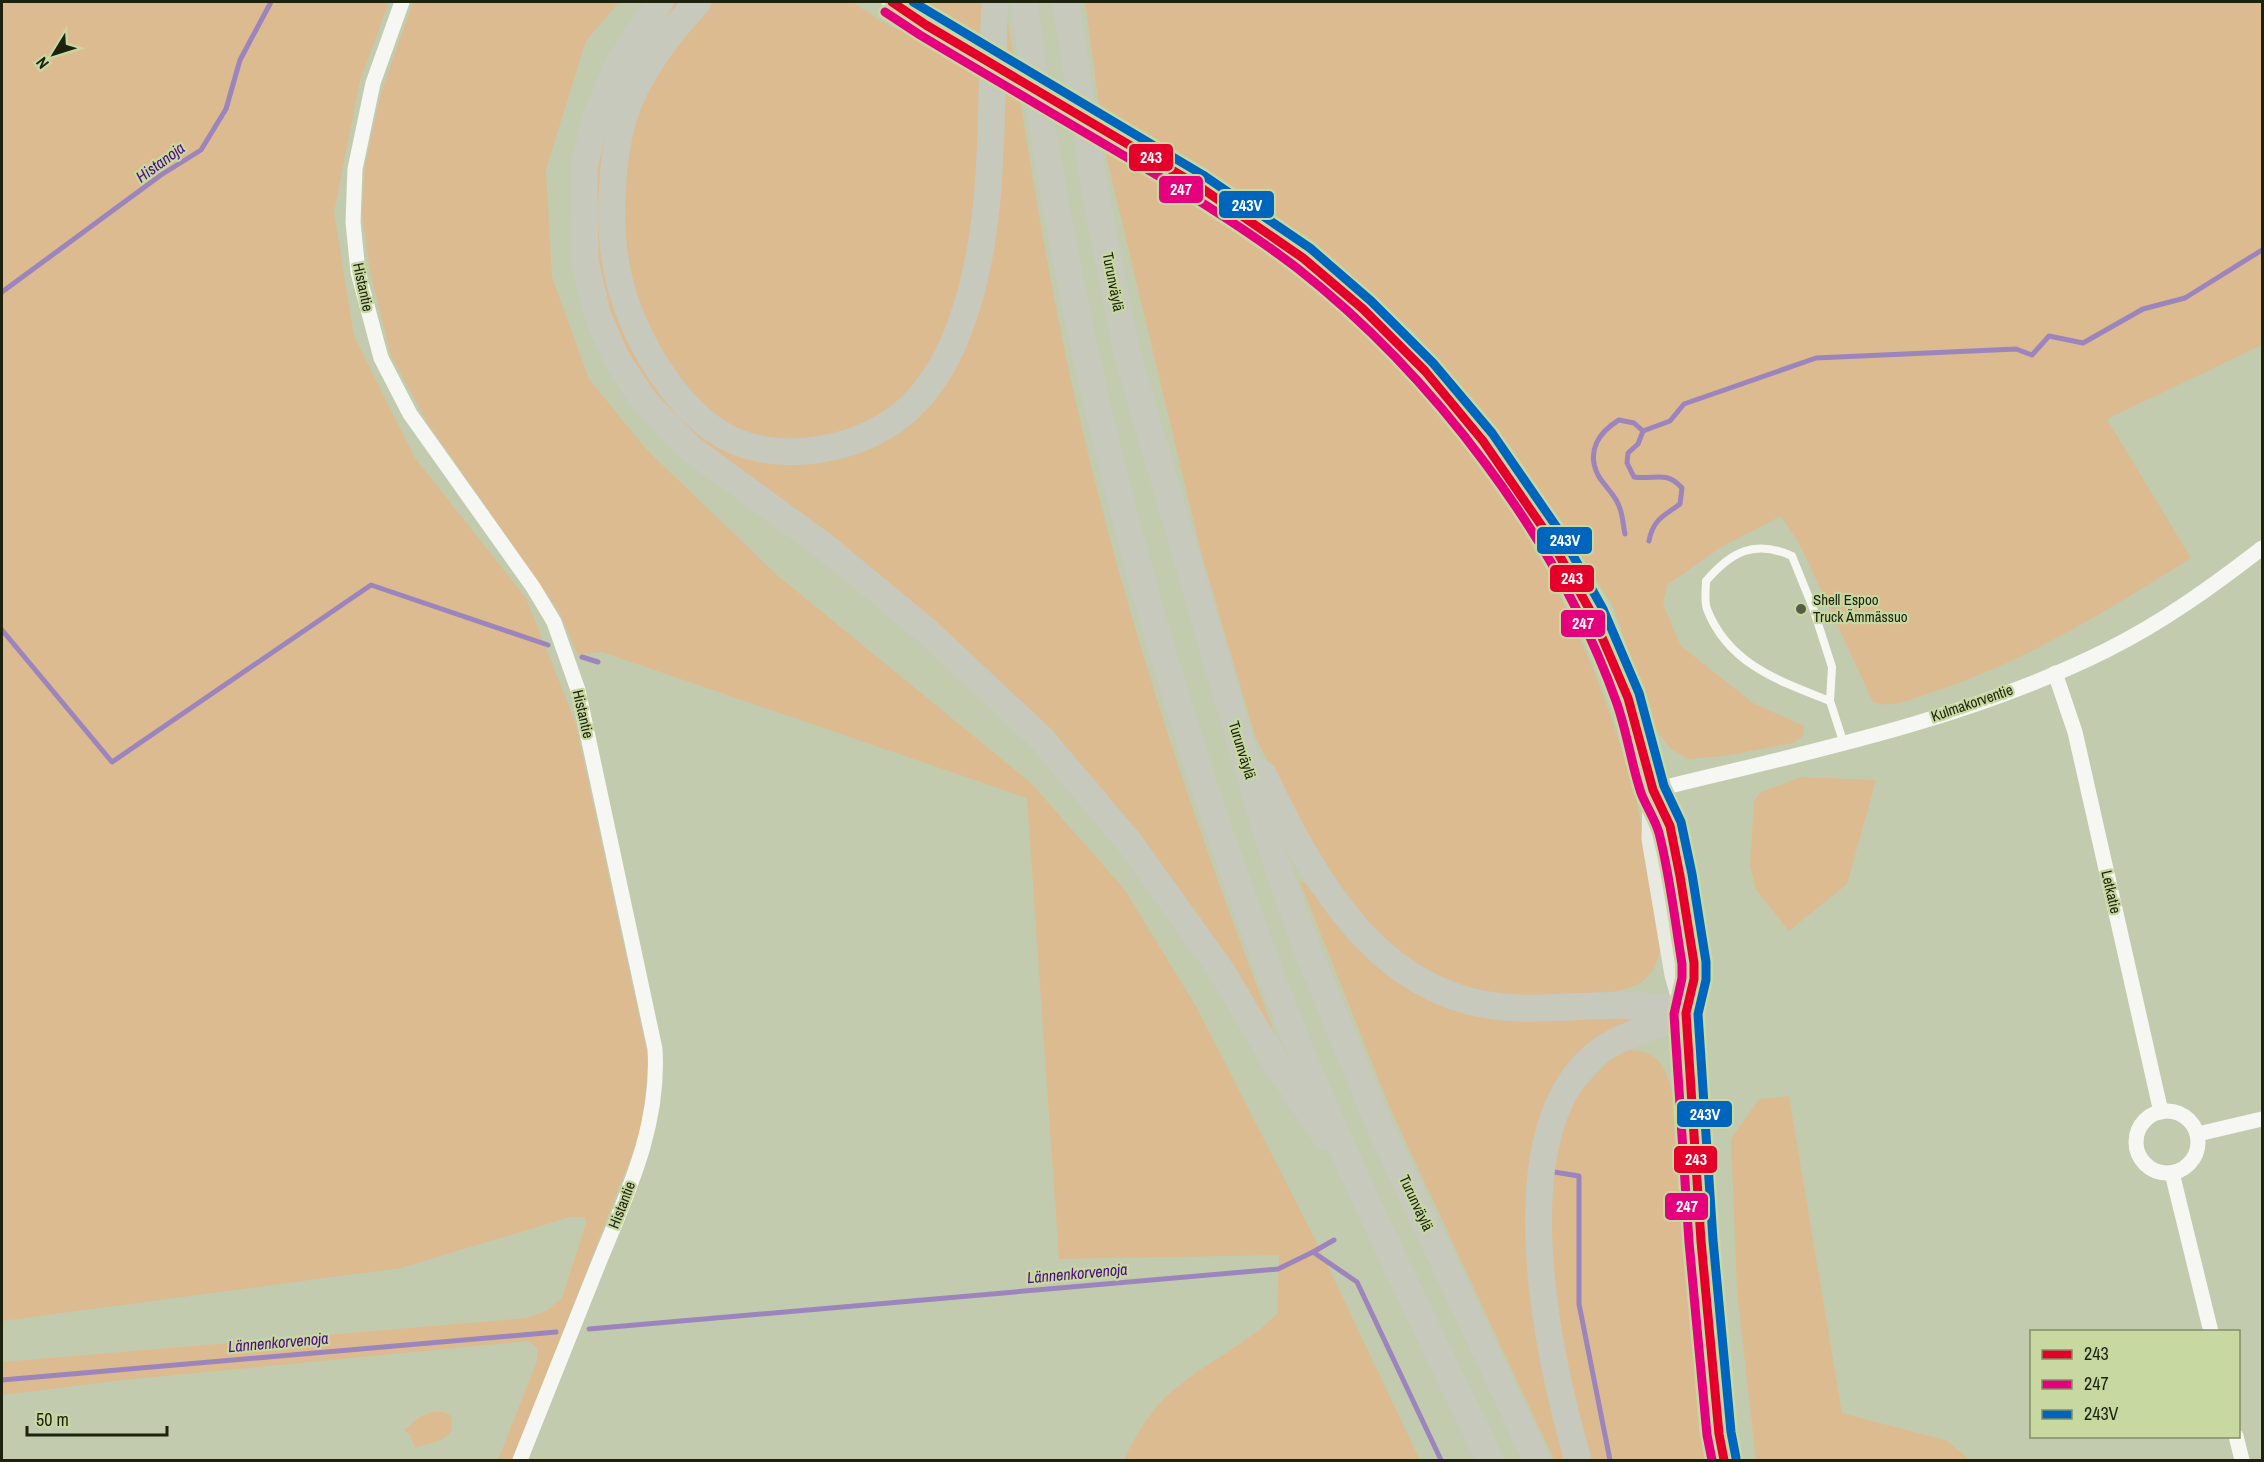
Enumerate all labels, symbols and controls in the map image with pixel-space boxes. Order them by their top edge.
north arrow [24,24,84,84]
text: N [31,53,54,74]
water label: Histanoja [131,137,189,187]
line badge: 243 [1128,143,1174,172]
text: 243 [1140,146,1162,168]
line badge: 247 [1158,175,1204,204]
text: 247 [1170,178,1192,200]
line badge: 243V [1218,190,1275,219]
text: 243V [1232,194,1263,216]
street label: Turunväylä [1097,251,1130,313]
street label: Histantie [348,261,379,313]
line badge: 243V [1536,526,1593,555]
text: 243V [1550,529,1581,551]
line badge: 243 [1549,564,1595,593]
text: 243 [1561,567,1583,589]
place label: Shell Espoo Truck Ämmässuo [1813,589,1908,627]
marker: Shell Espoo Truck Ämmässuo [1794,602,1808,616]
line badge: 247 [1560,609,1606,638]
text: 247 [1572,612,1594,634]
street label: Kulmakorventie [1928,679,2016,726]
street label: Histantie [568,688,599,740]
street label: Turunväylä [1224,718,1261,782]
street label: Letkatie [2096,868,2127,916]
line badge: 243V [1676,1100,1733,1128]
text: 243V [1690,1103,1721,1125]
line badge: 243 [1673,1145,1718,1174]
text: 243 [1685,1148,1707,1170]
street label: Turunväylä [1394,1171,1439,1234]
street label: Histantie [603,1178,640,1232]
line badge: 247 [1664,1192,1709,1221]
text: 247 [1676,1195,1698,1217]
water label: Lännenkorvenoja [1026,1258,1128,1288]
water label: Lännenkorvenoja [227,1327,329,1357]
legend [2030,1330,2240,1438]
text: 243 [2084,1341,2109,1366]
text: 247 [2084,1371,2109,1396]
scale bar [27,1399,166,1437]
text: 243V [2084,1401,2119,1426]
text: 50 m [36,1407,69,1432]

